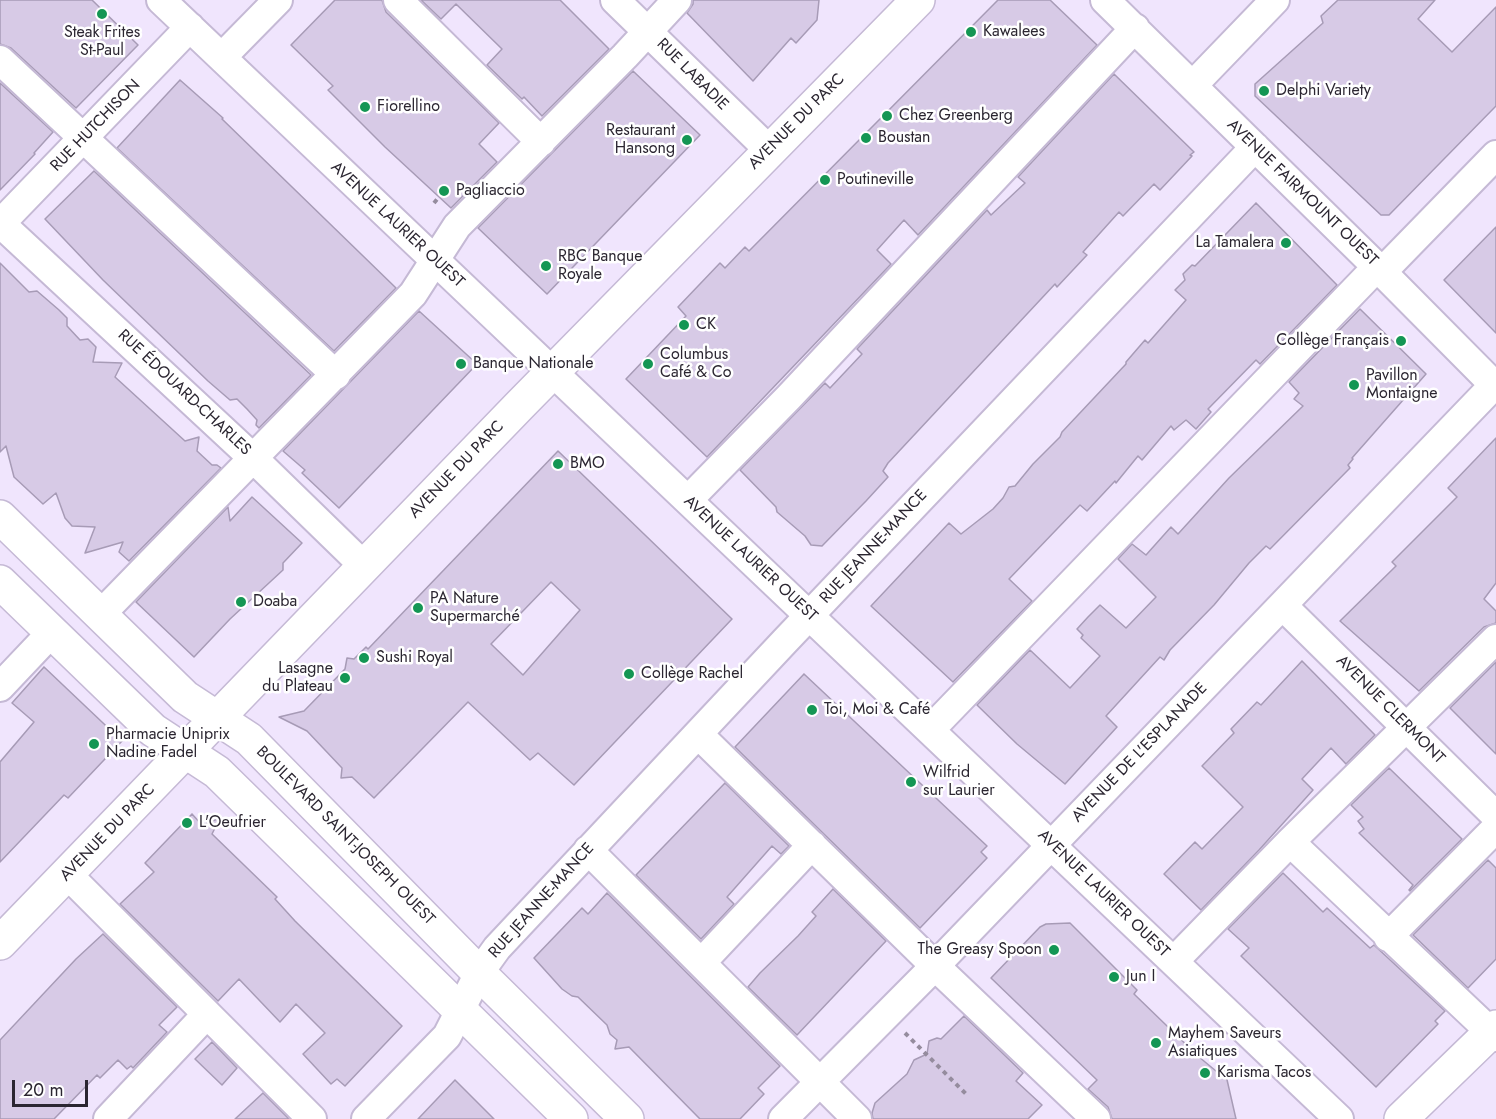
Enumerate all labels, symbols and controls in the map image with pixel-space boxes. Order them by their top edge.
marker: Steak Frites St-Paul [95,7,109,21]
place label: Kawalees [983,22,1045,42]
place label: Steak Frites St-Paul [64,23,140,61]
marker: Kawalees [964,25,978,39]
street label: RUE LABADIE [652,35,732,115]
street label: AVENUE DU PARC [745,70,849,174]
street label: RUE HUTCHISON [47,76,145,176]
place label: Delphi Variety [1276,81,1371,101]
marker: Delphi Variety [1257,84,1271,98]
place label: Fiorellino [377,97,440,117]
marker: Fiorellino [358,100,372,114]
place label: Chez Greenberg [899,106,1013,126]
marker: Chez Greenberg [880,109,894,123]
street label: AVENUE FAIRMOUNT OUEST [1222,116,1382,270]
place label: Restaurant Hansong [606,121,675,159]
place label: Boustan [878,128,930,148]
marker: Boustan [859,131,873,145]
marker: Restaurant Hansong [680,133,694,147]
street label: AVENUE LAURIER OUEST [326,158,468,292]
place label: Poutineville [837,170,914,190]
marker: Poutineville [818,173,832,187]
place label: Pagliaccio [456,181,525,201]
marker: Pagliaccio [437,184,451,198]
place label: La Tamalera [1195,233,1274,253]
marker: La Tamalera [1279,236,1293,250]
place label: RBC Banque Royale [558,247,642,285]
marker: RBC Banque Royale [539,259,553,273]
place label: CK [696,315,716,335]
marker: CK [677,318,691,332]
street label: RUE ÉDOUARD-CHARLES [113,326,255,460]
place label: Collège Français [1276,331,1389,351]
marker: Collège Français [1394,334,1408,348]
place label: Columbus Café & Co [660,345,732,383]
place label: Banque Nationale [473,354,593,374]
marker: Banque Nationale [454,357,468,371]
marker: Columbus Café & Co [641,357,655,371]
place label: Pavillon Montaigne [1366,366,1438,404]
marker: Pavillon Montaigne [1347,378,1361,392]
street label: AVENUE DU PARC [406,417,508,523]
place label: BMO [570,454,605,474]
marker: BMO [551,457,565,471]
street label: RUE JEANNE-MANCE [816,486,932,608]
street label: AVENUE LAURIER OUEST [679,492,821,626]
place label: PA Nature Supermarché [430,589,520,627]
place label: Doaba [253,592,297,612]
marker: Doaba [234,595,248,609]
marker: PA Nature Supermarché [411,601,425,615]
place label: Sushi Royal [376,648,453,668]
marker: Sushi Royal [357,651,371,665]
street label: AVENUE CLERMONT [1332,652,1448,768]
place label: Lasagne du Plateau [262,659,333,697]
place label: Collège Rachel [641,664,743,684]
marker: Collège Rachel [622,667,636,681]
marker: Lasagne du Plateau [338,671,352,685]
street label: AVENUE DE L'ESPLANADE [1068,679,1212,827]
place label: Toi, Moi & Café [824,700,930,720]
marker: Toi, Moi & Café [805,703,819,717]
place label: Pharmacie Uniprix Nadine Fadel [106,725,229,763]
marker: Pharmacie Uniprix Nadine Fadel [87,737,101,751]
street label: BOULEVARD SAINT-JOSEPH OUEST [252,743,438,929]
place label: Wilfrid sur Laurier [923,763,995,801]
marker: Wilfrid sur Laurier [904,775,918,789]
street label: AVENUE DU PARC [57,780,159,886]
place label: L'Oeufrier [199,813,266,833]
marker: L'Oeufrier [180,816,194,830]
street label: AVENUE LAURIER OUEST [1033,826,1173,962]
street label: RUE JEANNE-MANCE [485,839,599,963]
place label: The Greasy Spoon [918,940,1042,960]
marker: The Greasy Spoon [1047,943,1061,957]
place label: Jun I [1126,967,1155,987]
marker: Jun I [1107,970,1121,984]
place label: Mayhem Saveurs Asiatiques [1168,1024,1281,1062]
marker: Mayhem Saveurs Asiatiques [1149,1036,1163,1050]
place label: Karisma Tacos [1217,1063,1311,1083]
marker: Karisma Tacos [1198,1066,1212,1080]
scale bar [15,1068,92,1106]
text: 20 m [23,1077,63,1103]

